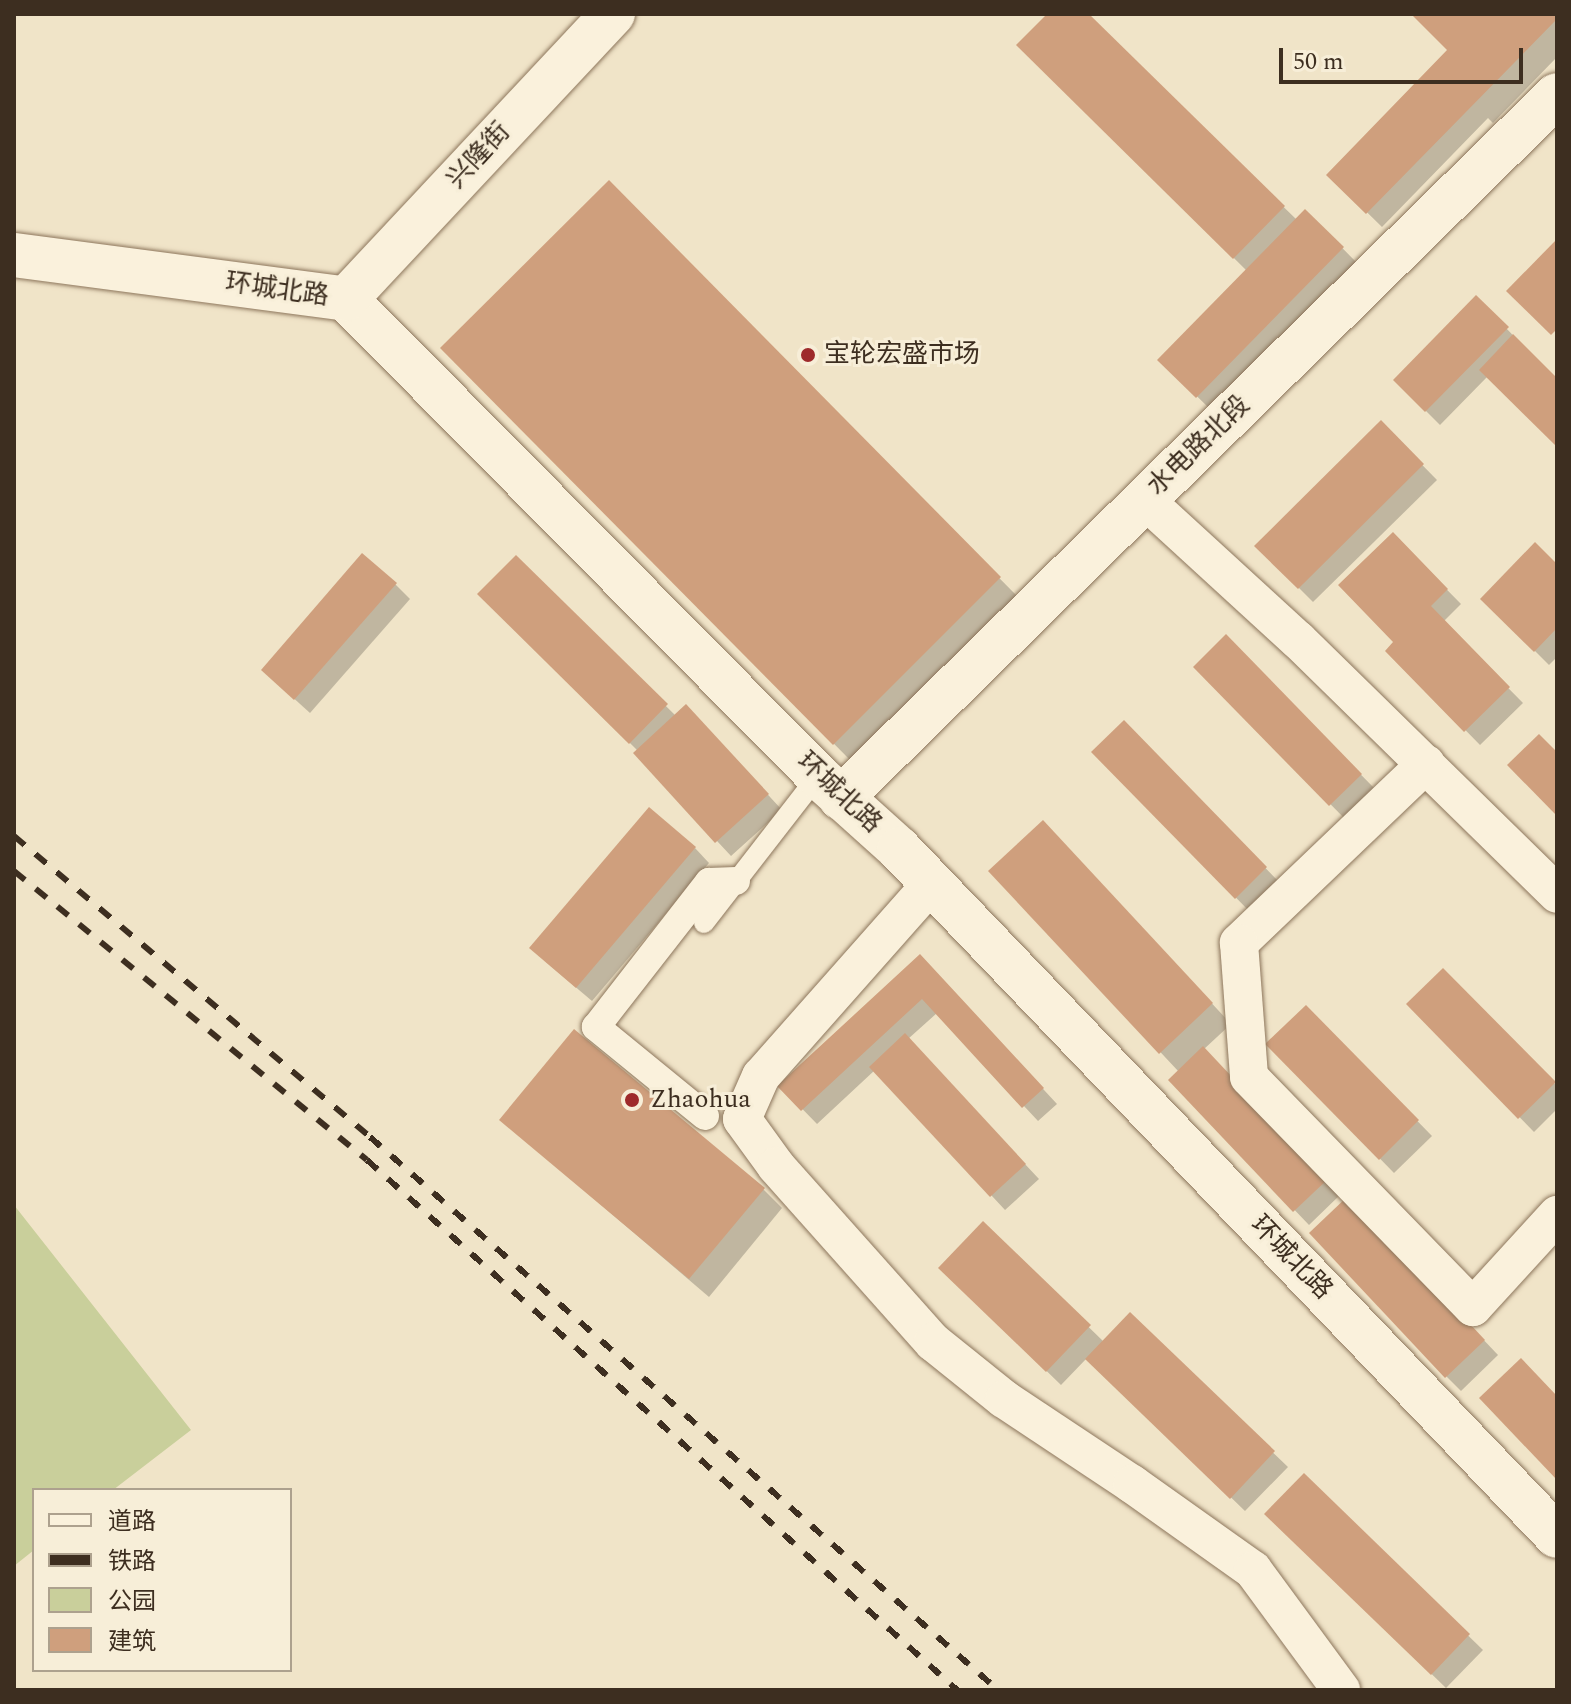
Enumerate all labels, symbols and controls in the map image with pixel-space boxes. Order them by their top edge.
scale bar [1283,32,1527,82]
text: 50 m [1293,44,1344,80]
street label: 兴隆街 [441,117,517,195]
street label: 环城北路 [223,267,331,313]
place label: 宝轮宏盛市场 [824,339,980,371]
marker: 宝轮宏盛市场 [799,346,817,364]
street label: 水电路北段 [1141,390,1257,502]
street label: 环城北路 [790,746,888,840]
place label: Zhaohua [650,1084,751,1116]
marker: Zhaohua [621,1089,643,1111]
street label: 环城北路 [1244,1210,1338,1306]
legend [32,1488,292,1672]
text: 道路 [108,1504,156,1540]
text: 铁路 [108,1544,156,1580]
text: 公园 [108,1584,156,1620]
text: 建筑 [108,1624,156,1660]

